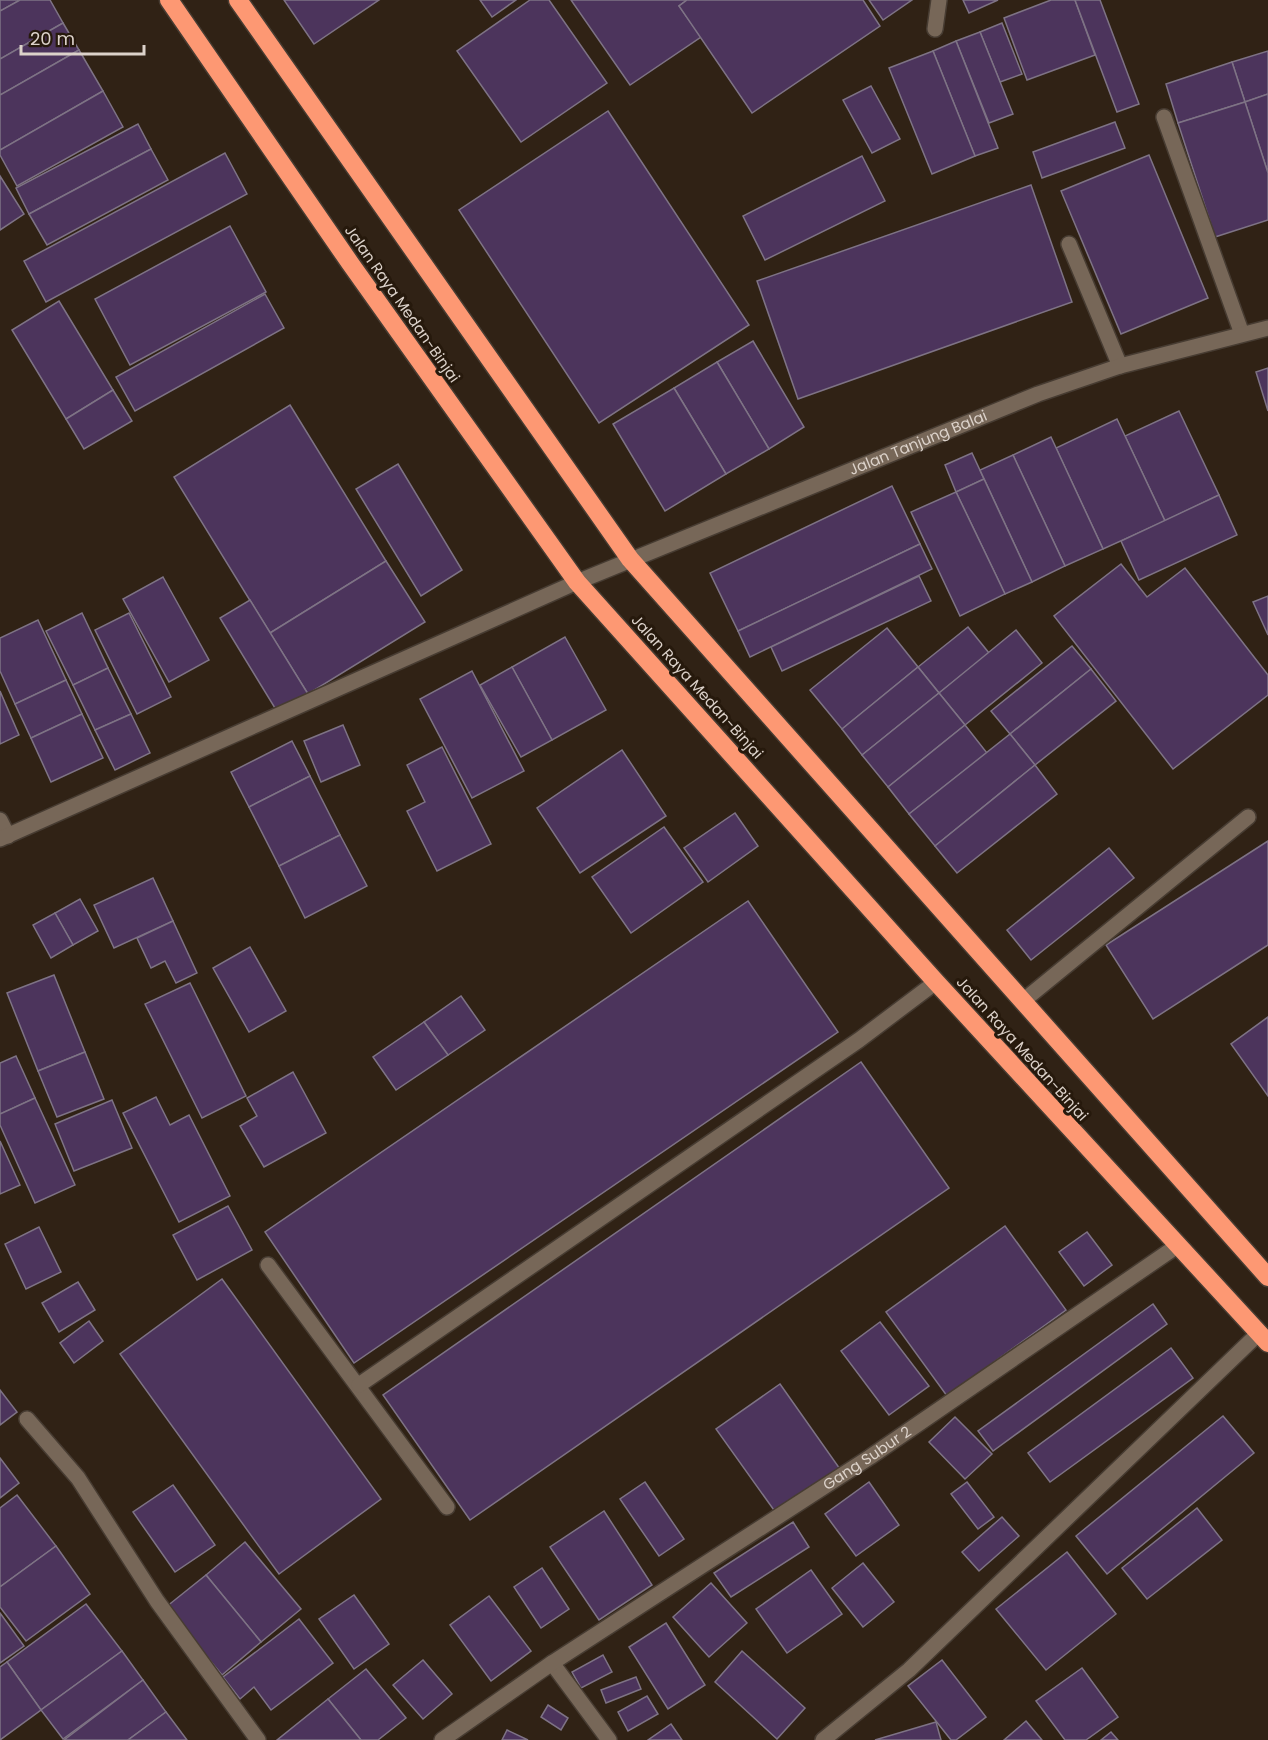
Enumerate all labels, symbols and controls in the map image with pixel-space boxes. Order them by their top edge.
scale bar [21,18,144,56]
text: 20 m [30,26,75,51]
street label: Jalan Raya Medan-Binjai [340,221,465,387]
street label: Jalan Tanjung Balai [846,405,990,480]
street label: Jalan Raya Medan-Binjai [627,610,768,763]
street label: Jalan Raya Medan-Binjai [952,972,1093,1125]
street label: Gang Subur 2 [819,1421,915,1495]

